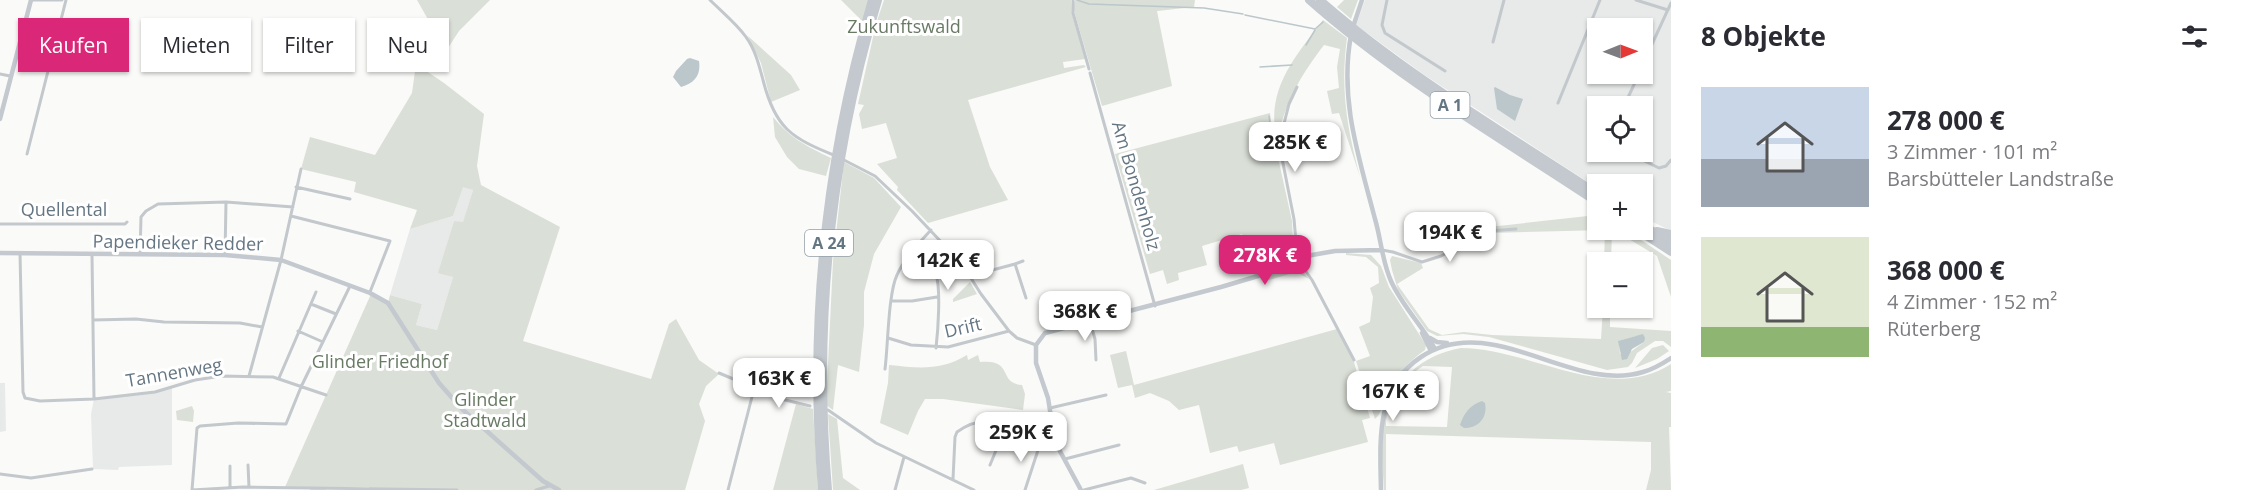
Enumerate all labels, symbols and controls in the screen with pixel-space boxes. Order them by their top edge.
park label: Zukunftswald [847,14,961,38]
chip: Kaufen [18,18,129,72]
chip: Mieten [141,18,251,72]
chip: Filter [263,18,355,72]
chip: Neu [367,18,449,72]
north arrow [1587,18,1653,84]
map controls [1587,18,1653,318]
text: 8 Objekte [1701,18,1826,54]
icon: filters [2178,20,2211,53]
road number: A 1 [1430,92,1470,118]
button: locate [1587,96,1653,162]
text: 278 000 € [1887,102,2005,138]
icon: home [1749,111,1821,183]
street label: Am Bondenholz [1107,118,1167,253]
pin: 285K € [1246,122,1344,173]
text: 285K € [1263,128,1327,155]
text: 3 Zimmer · 101 m² [1887,138,2057,165]
text: Barsbütteler Landstraße [1887,165,2114,192]
button: + [1587,174,1653,240]
street label: Quellental [21,197,107,221]
pin: 194K € [1401,212,1499,263]
text: 194K € [1418,218,1482,245]
street label: Papendieker Redder [92,229,264,256]
road number: A 24 [805,230,853,256]
pin: 278K € [1216,235,1314,286]
pin: 142K € [899,240,997,291]
text: 278K € [1233,241,1297,268]
text: 142K € [916,246,980,273]
button: − [1587,252,1653,318]
text: 368 000 € [1887,252,2005,288]
icon: home [1749,261,1821,333]
text: 4 Zimmer · 152 m² [1887,288,2057,315]
pin: 368K € [1036,291,1134,342]
text: 368K € [1053,297,1117,324]
street label: Drift [942,311,984,343]
text: Rüterberg [1887,315,1981,342]
park label: Glinder Friedhof [312,349,449,373]
street label: Tannenweg [124,352,224,392]
pin: 163K € [730,358,828,409]
text: 163K € [747,364,811,391]
pin: 167K € [1344,371,1442,422]
text: 167K € [1361,377,1425,404]
park label: Glinder Stadtwald [443,387,527,432]
pin: 259K € [972,412,1070,463]
text: 259K € [989,418,1053,445]

